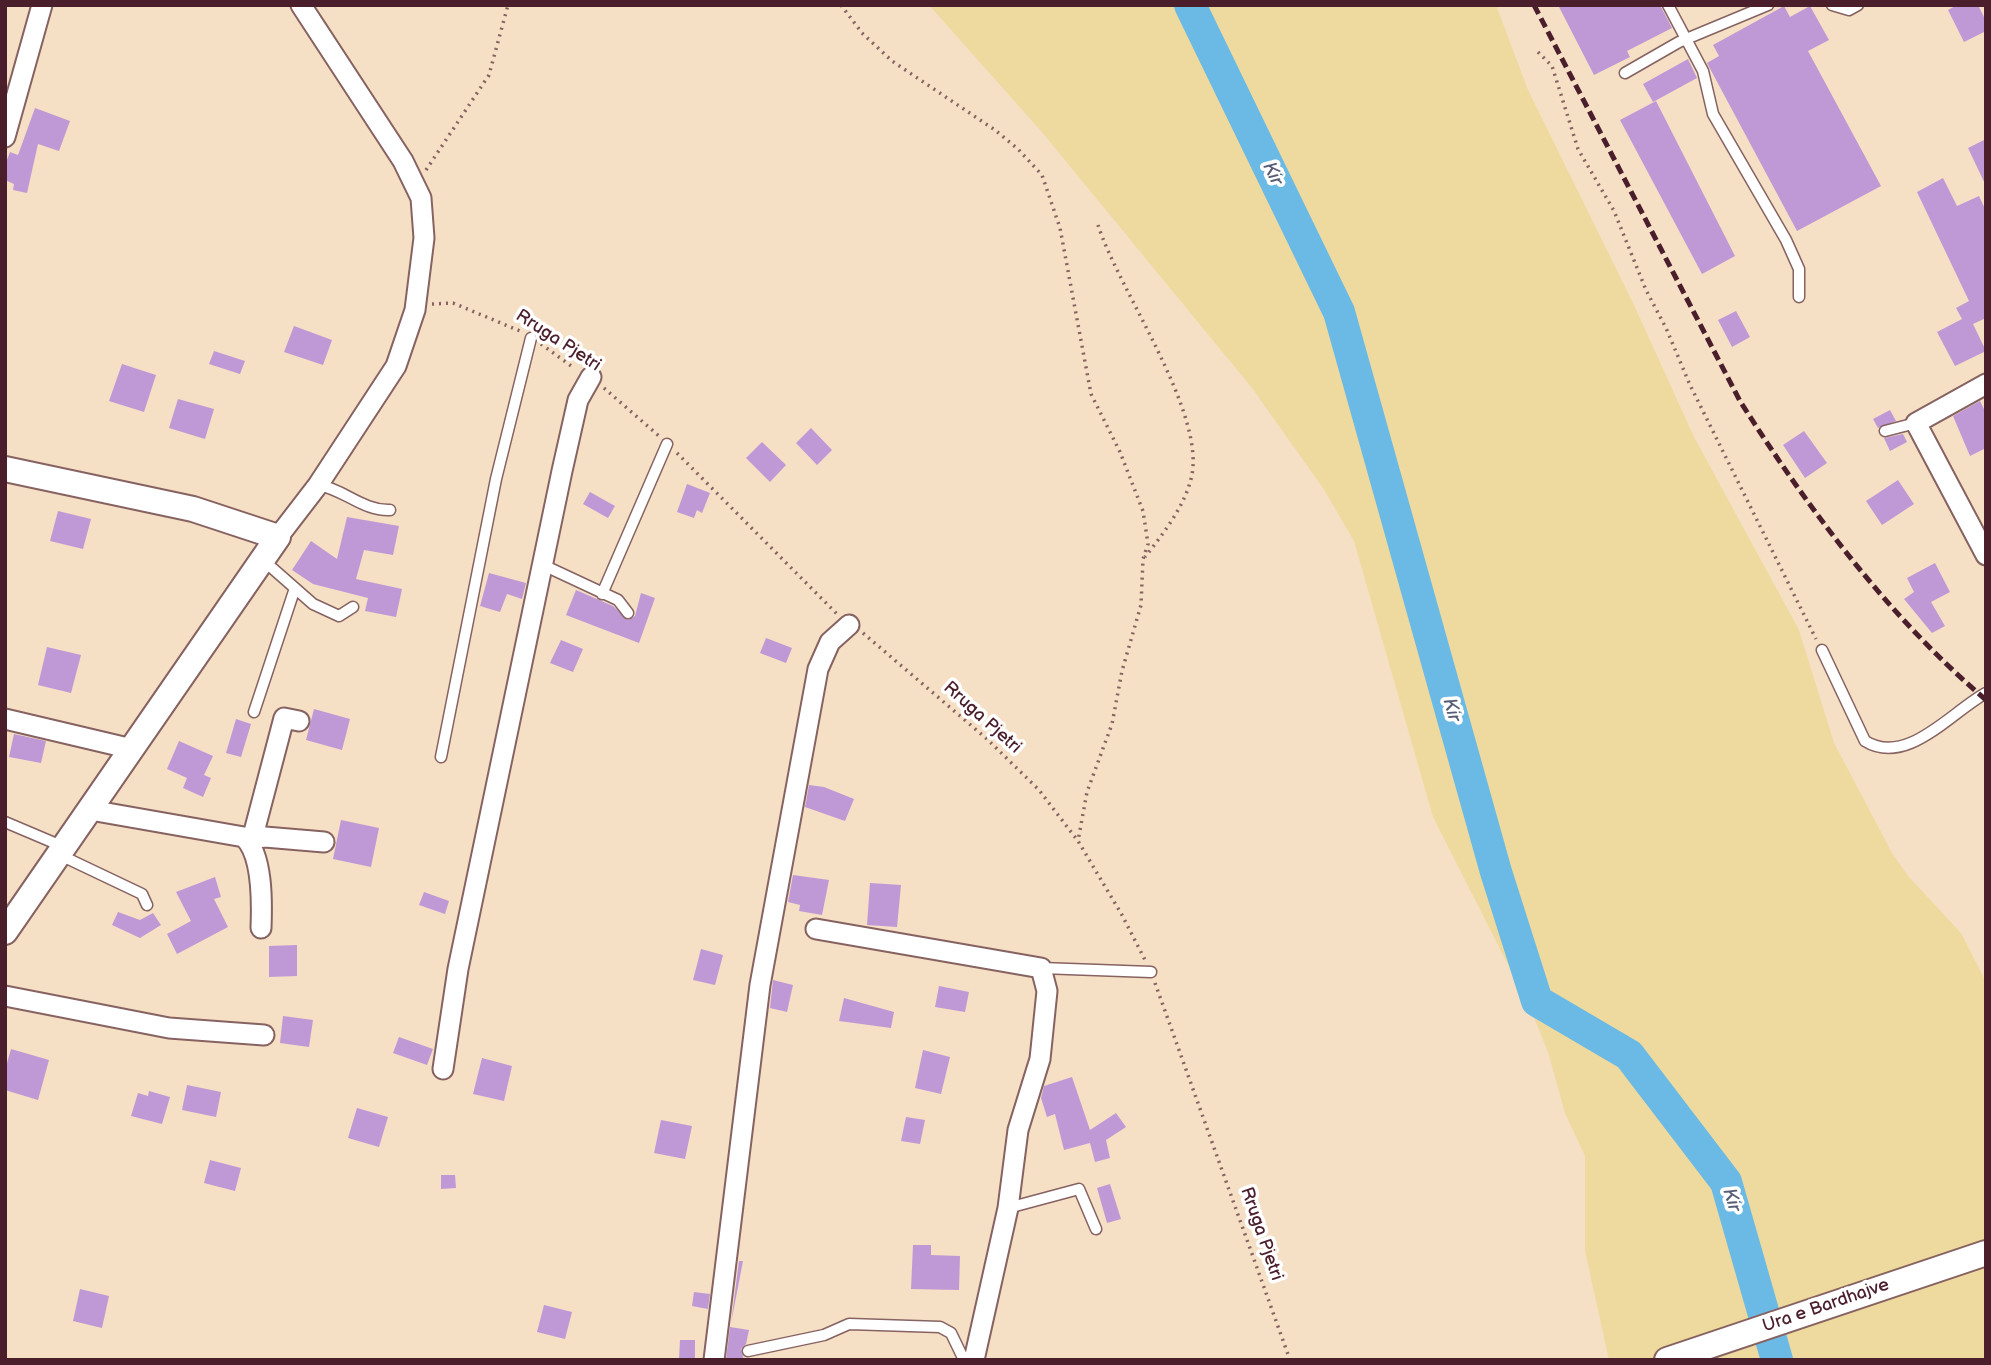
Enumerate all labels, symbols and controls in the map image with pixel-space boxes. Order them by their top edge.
water label: Kir [1257,159,1287,189]
street label: Rruga Pjetri [511,305,605,377]
street label: Rruga Pjetri [939,677,1025,759]
water label: Kir [1437,696,1465,724]
street label: Rruga Pjetri [1235,1184,1287,1284]
water label: Kir [1717,1186,1745,1214]
street label: Ura e Bardhajve [1760,1274,1892,1338]

